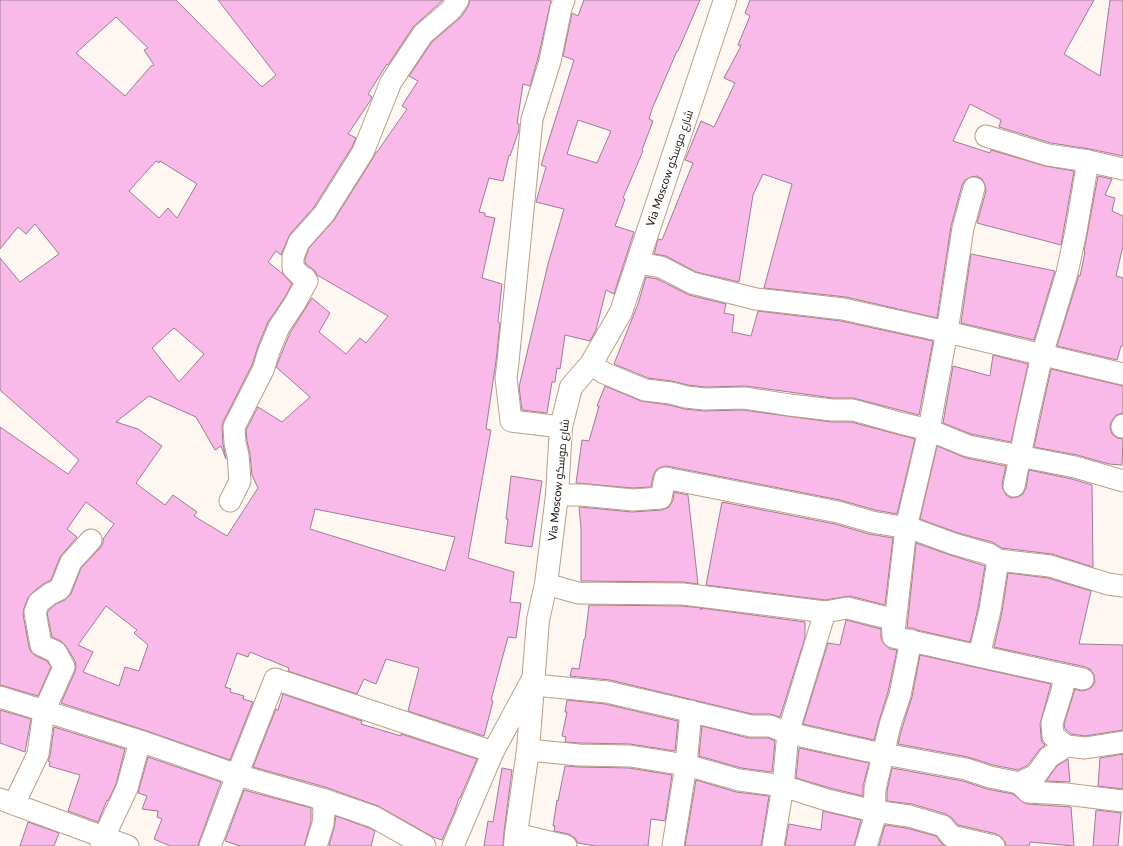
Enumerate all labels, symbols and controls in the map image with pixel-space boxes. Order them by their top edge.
street label: Via Moscow شارع موسكو [643,108,697,229]
street label: Via Moscow شارع موسكو [545,419,573,542]

